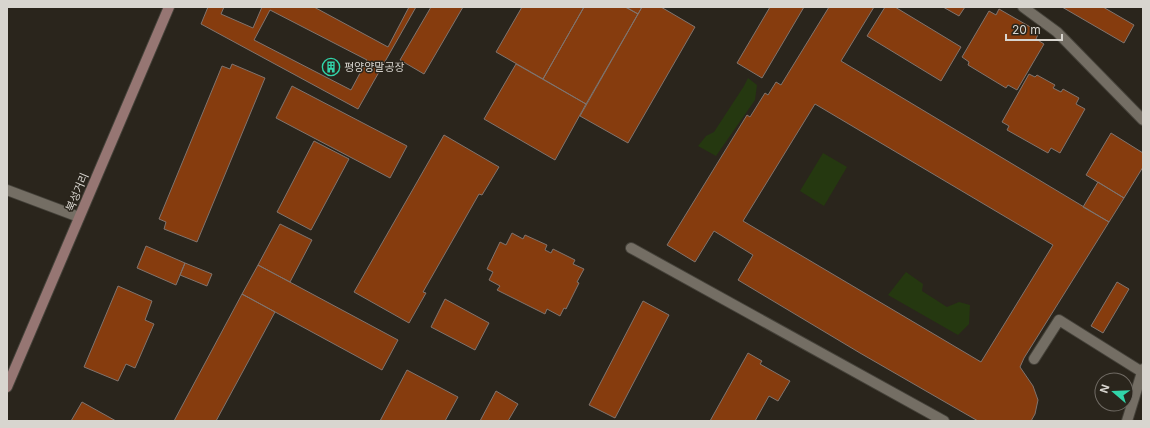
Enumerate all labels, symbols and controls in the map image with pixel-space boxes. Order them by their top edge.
scale bar [1006,16,1062,42]
text: 20 m [1012,22,1041,37]
building icon: 평양양말공장 [321,57,341,77]
place label: 평양양말공장 [344,60,405,74]
street label: 북성거리 [63,171,91,213]
north arrow [1094,372,1134,412]
text: N [1097,382,1113,395]

